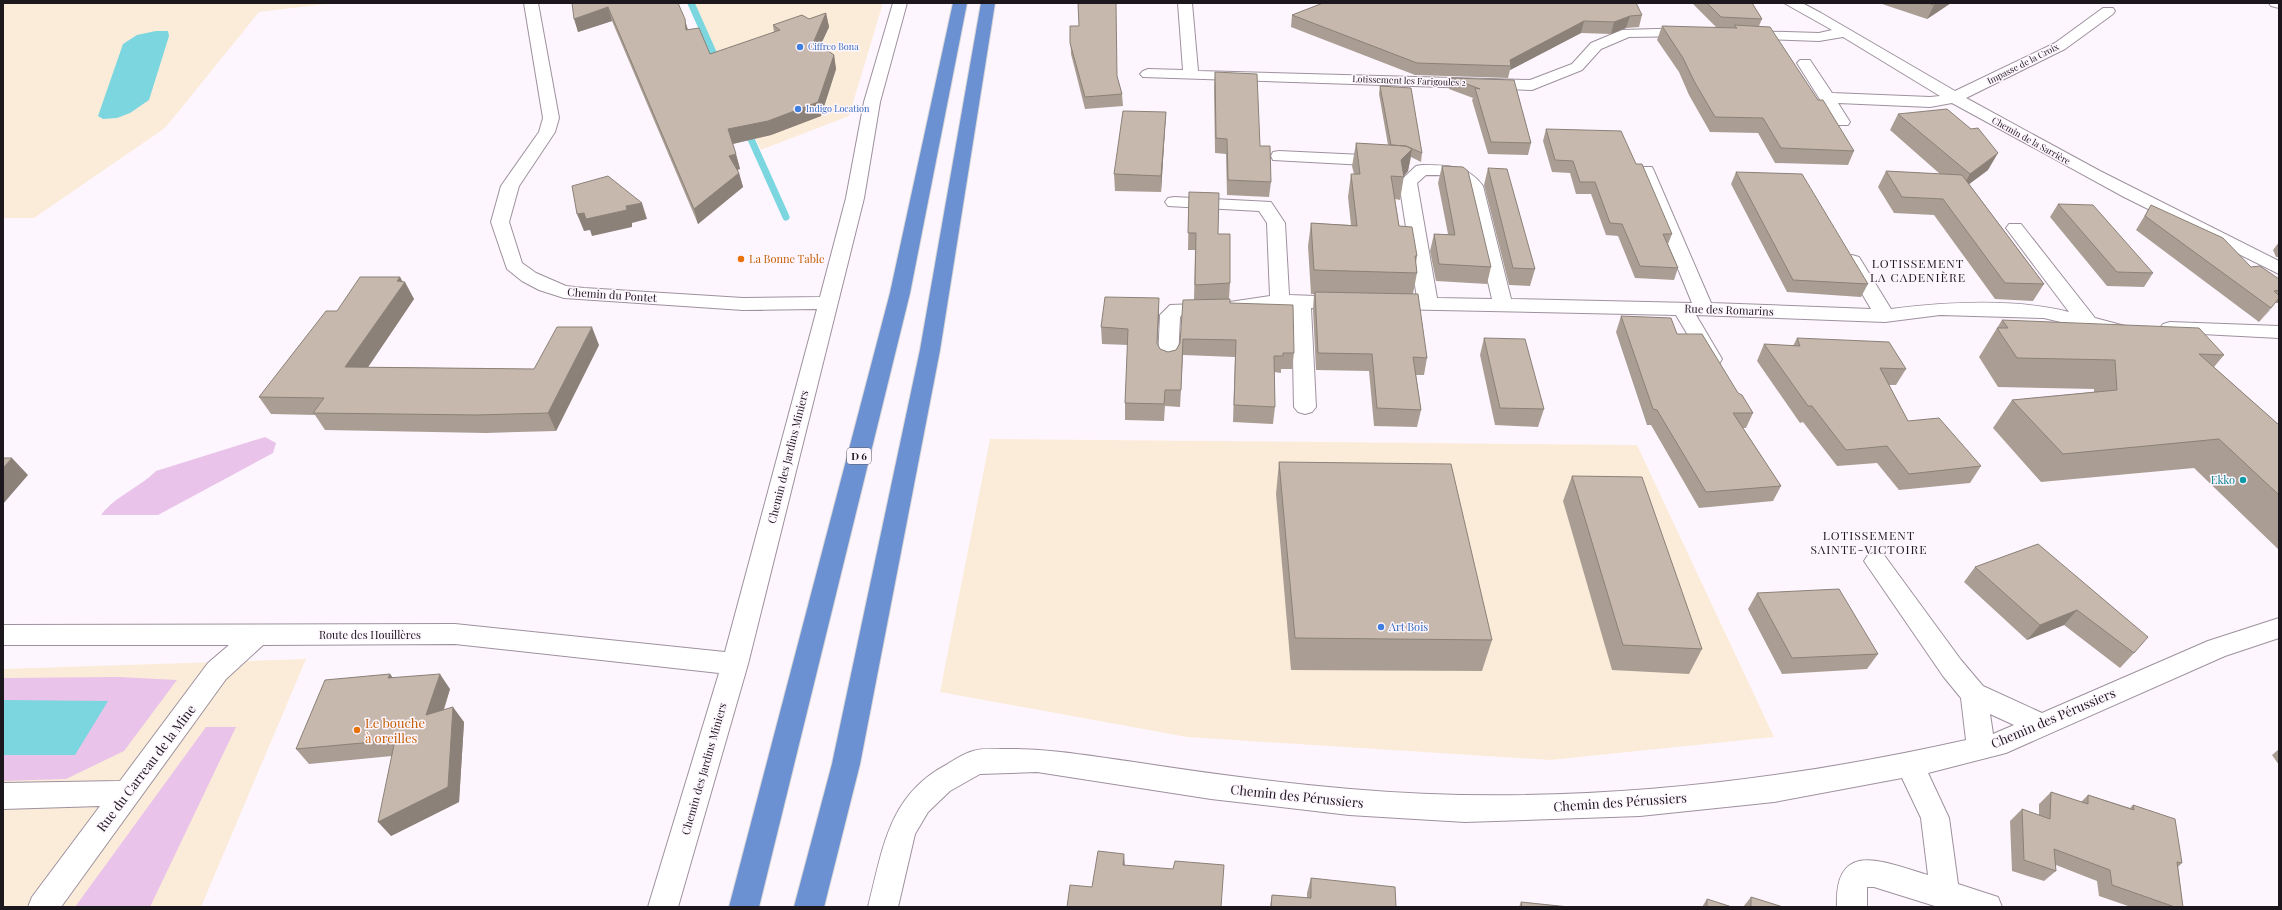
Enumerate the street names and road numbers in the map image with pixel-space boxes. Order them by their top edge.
street label: Impasse de la Croix [1985,40,2061,86]
street label: Lotissement les Farigoules 2 [1352,72,1466,88]
street label: Chemin de la Sarrière [1990,114,2073,167]
street label: Chemin du Pontet [567,284,657,305]
street label: Rue des Romarins [1684,300,1774,319]
street label: Chemin des Jardins Miniers [764,389,811,525]
road number: D 6 [847,448,871,464]
street label: Route des Houillères [319,627,421,642]
street label: Chemin des Pérussiers [1988,684,2118,751]
street label: Rue du Carreau de la Mine [92,701,199,834]
street label: Chemin des Jardins Miniers [677,701,730,837]
street label: Chemin des Pérussiers [1230,780,1365,811]
street label: Chemin des Pérussiers [1553,788,1687,815]

